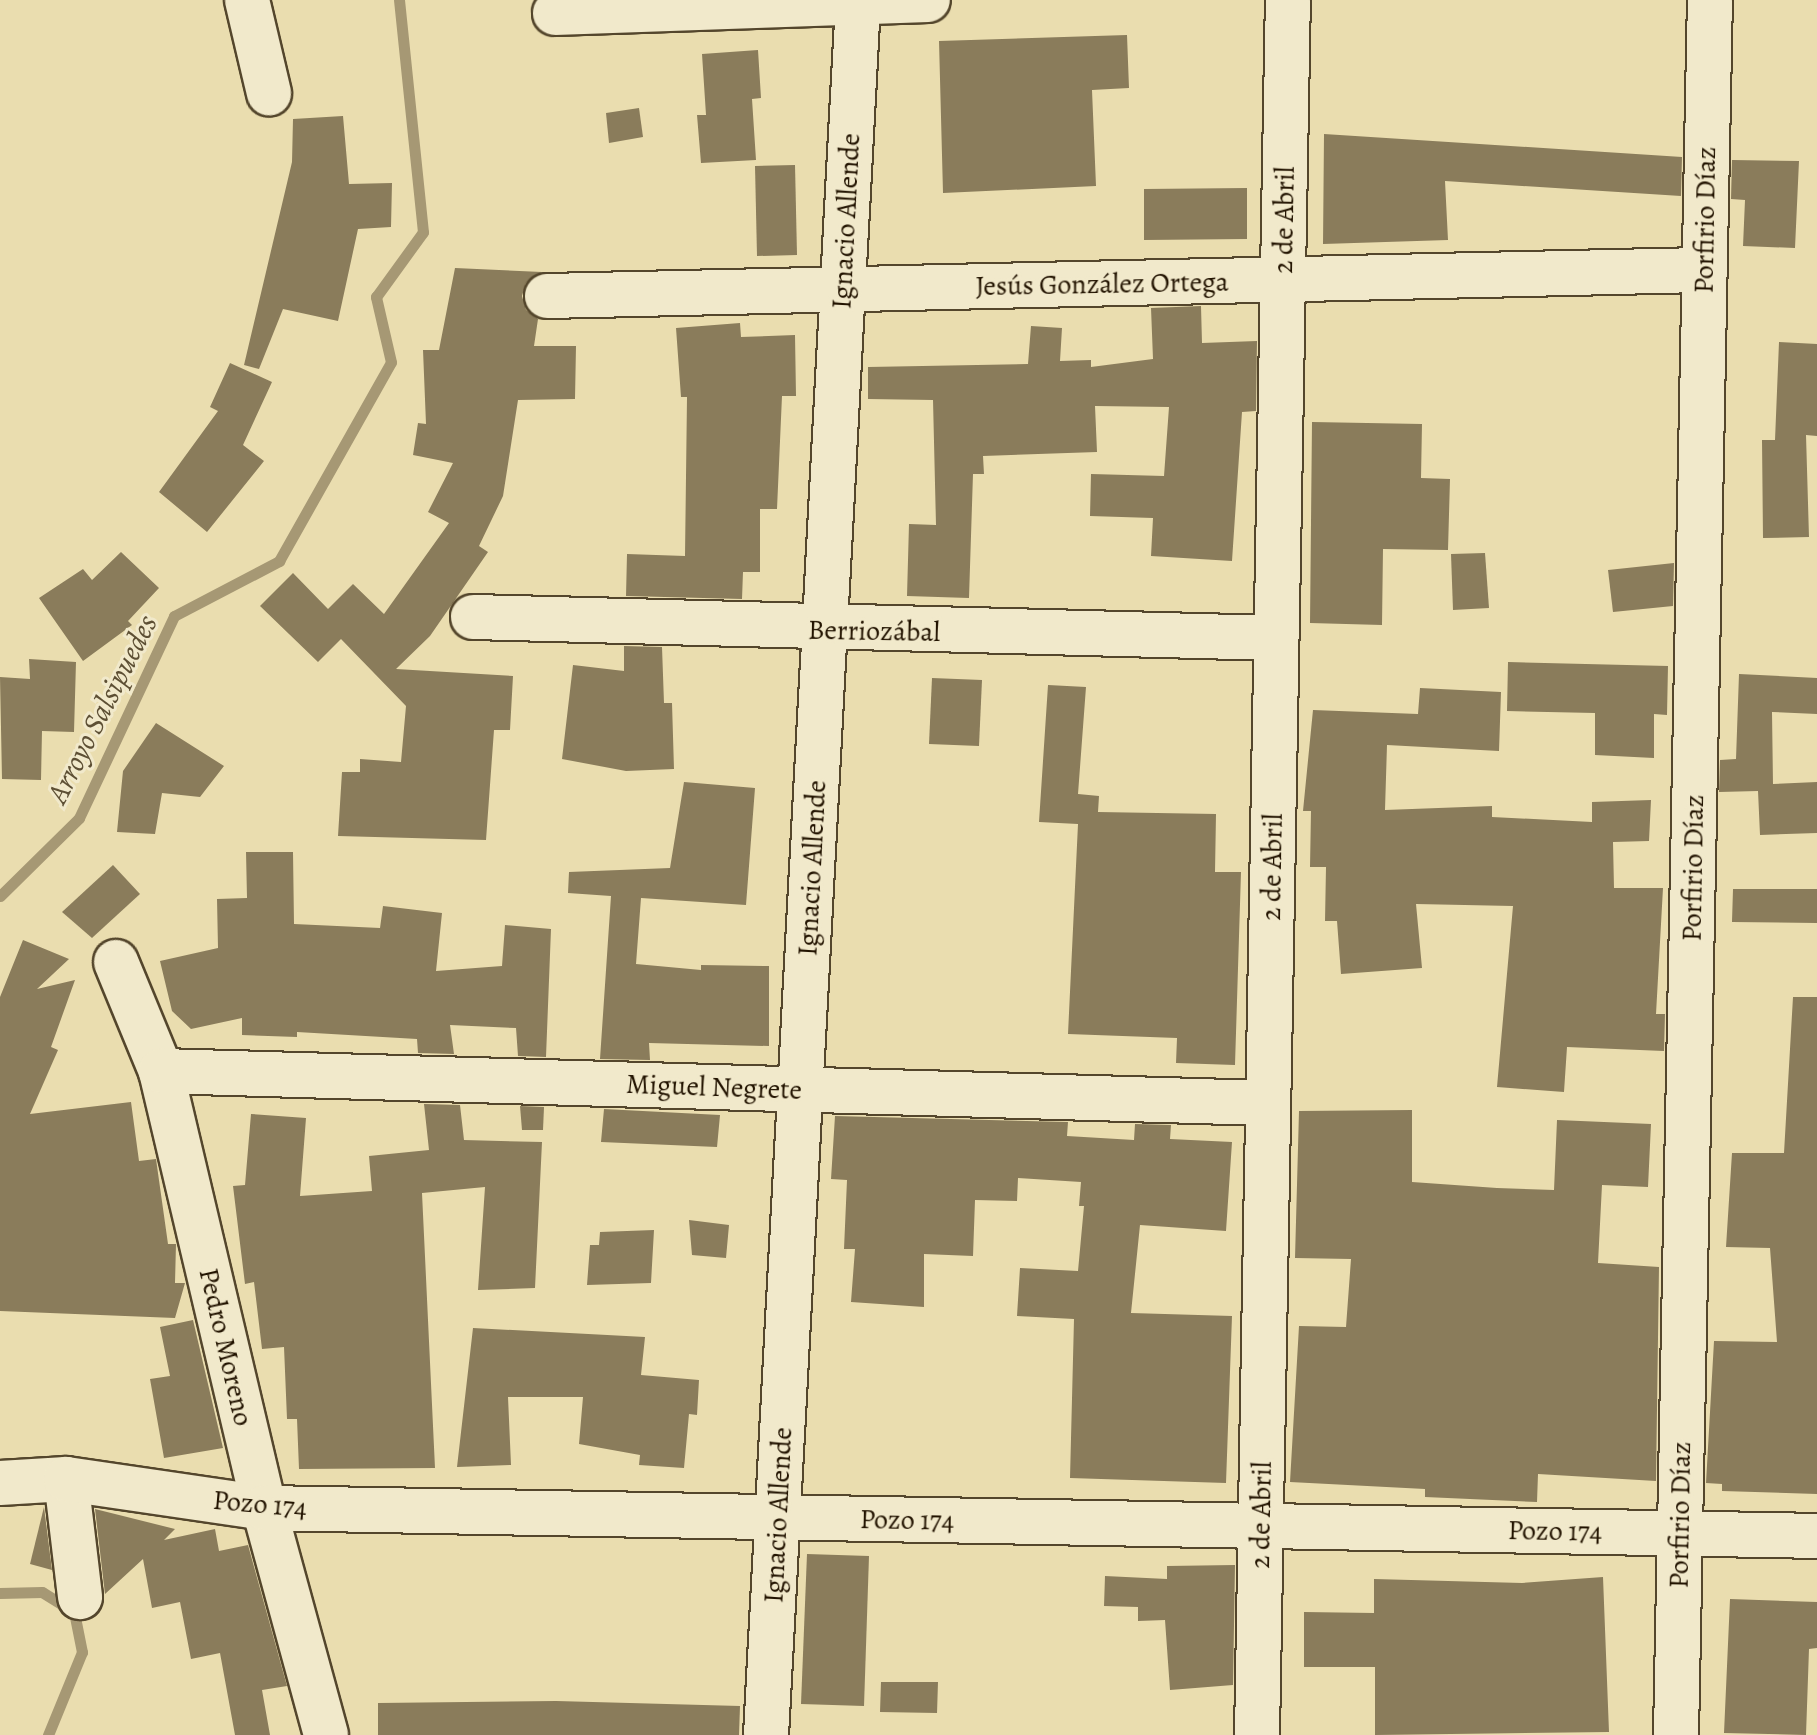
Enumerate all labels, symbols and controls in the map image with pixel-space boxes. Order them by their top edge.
street label: Ignacio Allende [825,132,867,310]
street label: Porfirio Díaz [1687,146,1723,294]
street label: 2 de Abril [1266,166,1302,274]
street label: Jesús González Ortega [975,265,1229,303]
water label: Arroyo Salsipuedes [39,609,165,809]
street label: Berriozábal [808,613,940,649]
street label: Ignacio Allende [791,779,833,957]
street label: Porfirio Díaz [1675,794,1711,942]
street label: 2 de Abril [1254,813,1290,921]
street label: Miguel Negrete [625,1067,803,1107]
street label: Pedro Moreno [192,1265,260,1429]
street label: Ignacio Allende [757,1426,799,1604]
street label: Porfirio Díaz [1662,1441,1698,1589]
street label: 2 de Abril [1243,1461,1279,1569]
street label: Pozo 174 [211,1483,309,1525]
street label: Pozo 174 [859,1502,955,1538]
street label: Pozo 174 [1507,1513,1603,1549]

